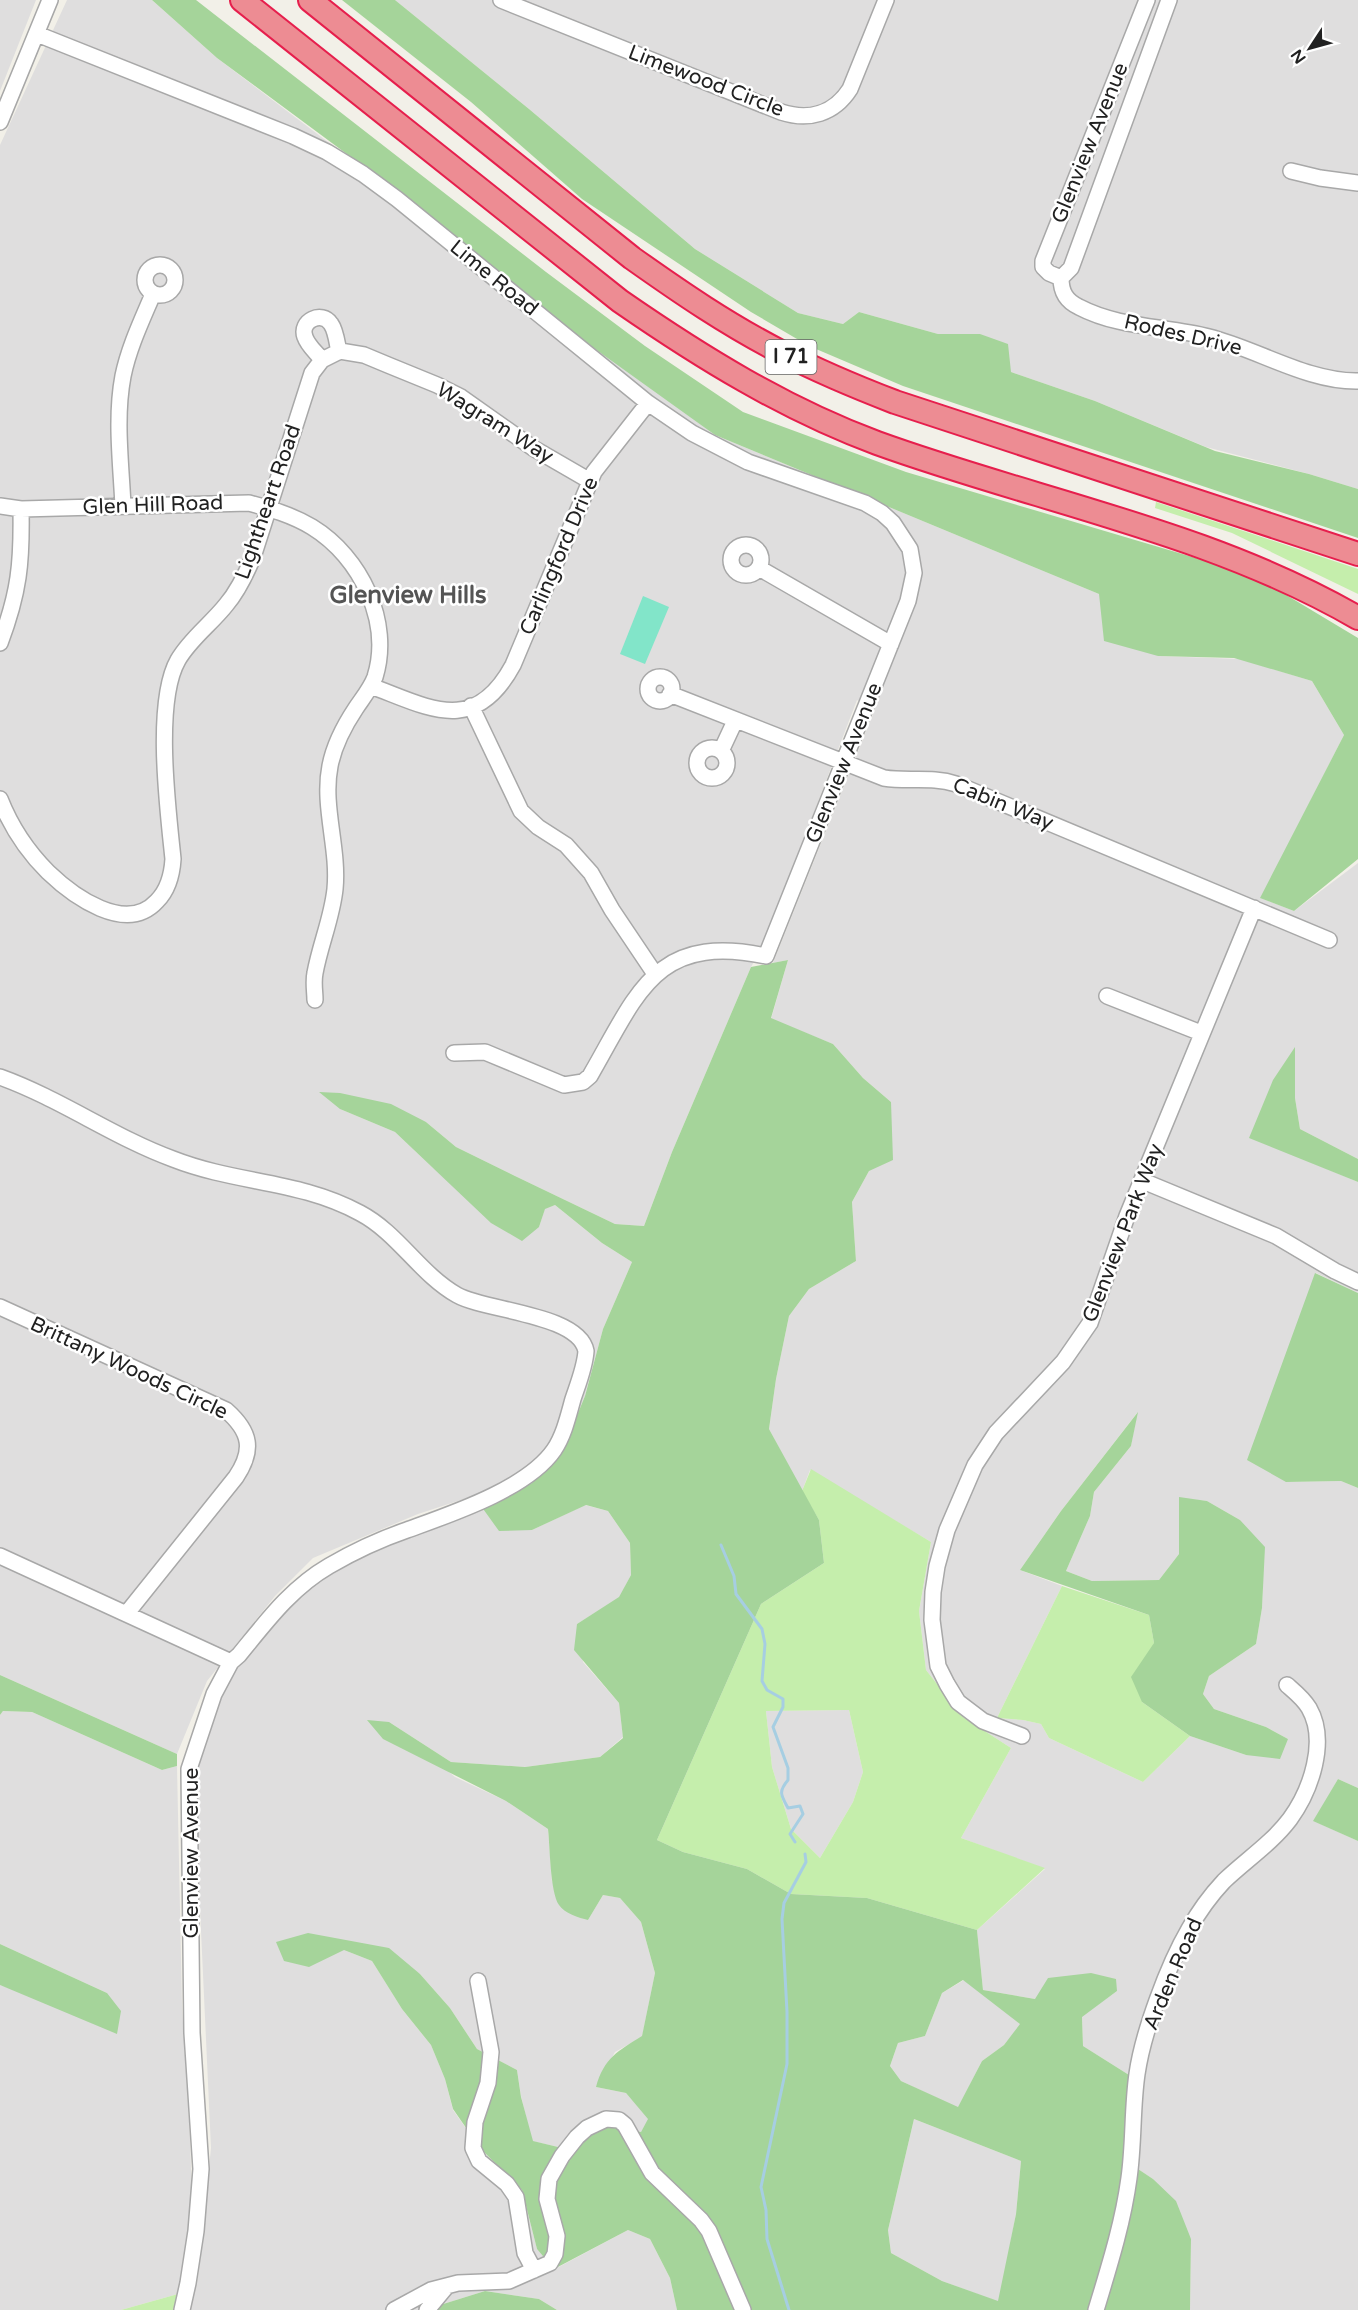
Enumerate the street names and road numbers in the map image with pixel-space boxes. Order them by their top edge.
street label: Limewood Circle [625,40,788,122]
street label: Glenview Avenue [1046,59,1134,227]
street label: Lime Road [445,235,543,321]
street label: Rodes Drive [1122,309,1244,361]
road number: I 71 [766,340,816,374]
street label: Wagram Way [432,377,558,469]
street label: Lightheart Road [230,421,306,583]
street label: Carlingford Drive [514,473,604,639]
street label: Glen Hill Road [82,490,224,520]
street label: Glenview Avenue [800,679,888,847]
street label: Cabin Way [949,772,1057,836]
street label: Glenview Park Way [1077,1140,1169,1326]
street label: Brittany Woods Circle [26,1311,232,1425]
street label: Glenview Avenue [179,1767,204,1939]
street label: Arden Road [1138,1914,1208,2034]

